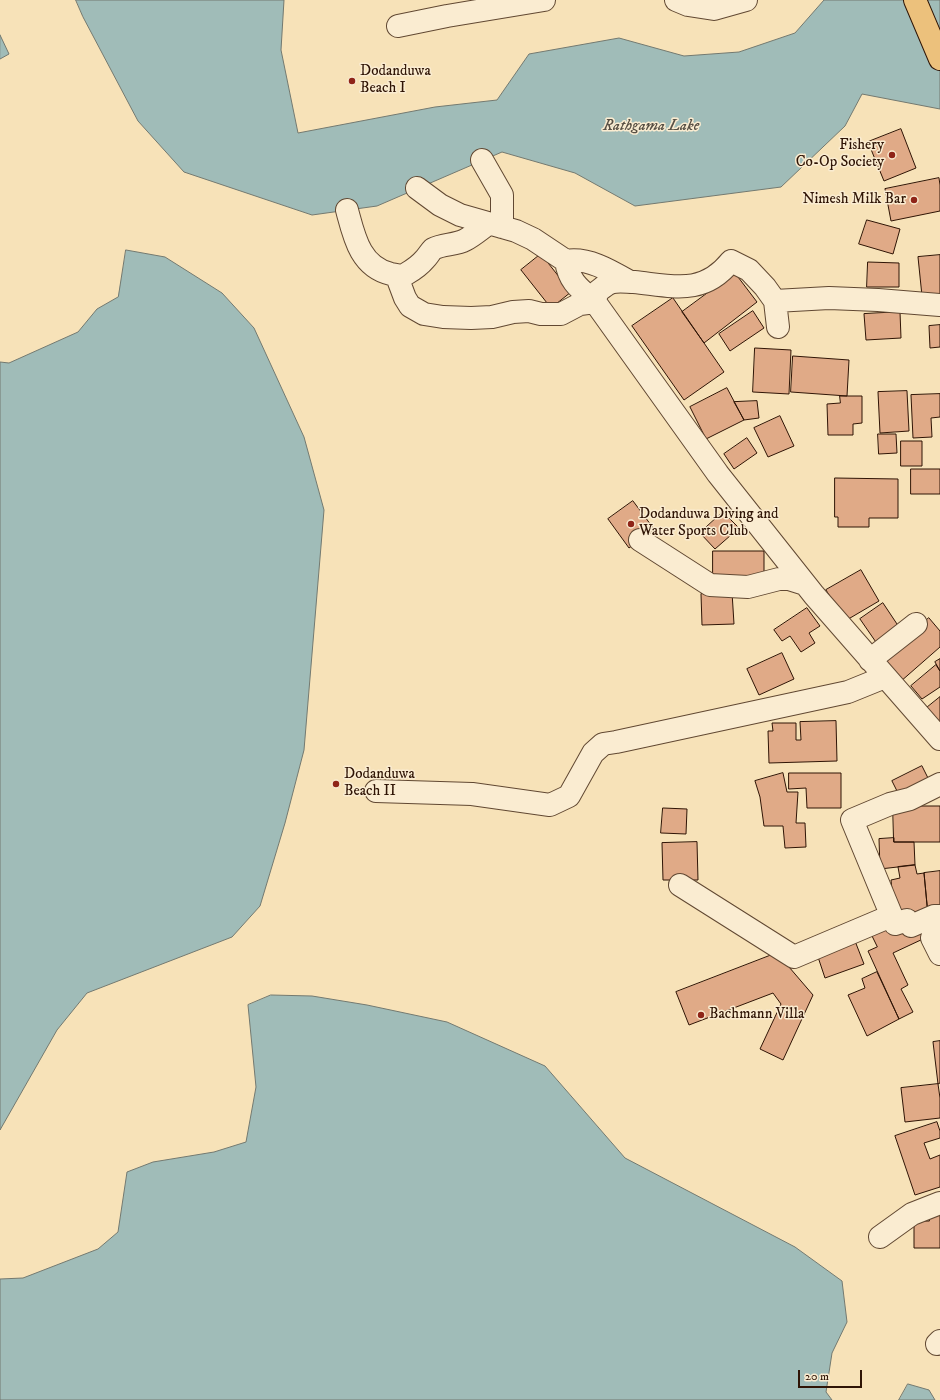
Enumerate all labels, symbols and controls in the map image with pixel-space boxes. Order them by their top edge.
place label: Dodanduwa Beach I [360,63,431,98]
marker: Dodanduwa Beach I [347,76,357,86]
water label: Rathgama Lake [603,117,699,137]
place label: Fishery Co-Op Society [796,137,884,172]
marker: Fishery Co-Op Society [887,150,897,160]
place label: Nimesh Milk Bar [803,191,906,209]
marker: Nimesh Milk Bar [909,195,919,205]
place label: Dodanduwa Diving and Water Sports Club [639,506,779,541]
marker: Dodanduwa Diving and Water Sports Club [626,519,636,529]
place label: Dodanduwa Beach II [344,766,415,801]
marker: Dodanduwa Beach II [331,779,341,789]
place label: Bachmann Villa [709,1006,804,1024]
marker: Bachmann Villa [696,1010,706,1020]
scale bar [800,1362,864,1388]
text: 20 m [805,1369,829,1384]

